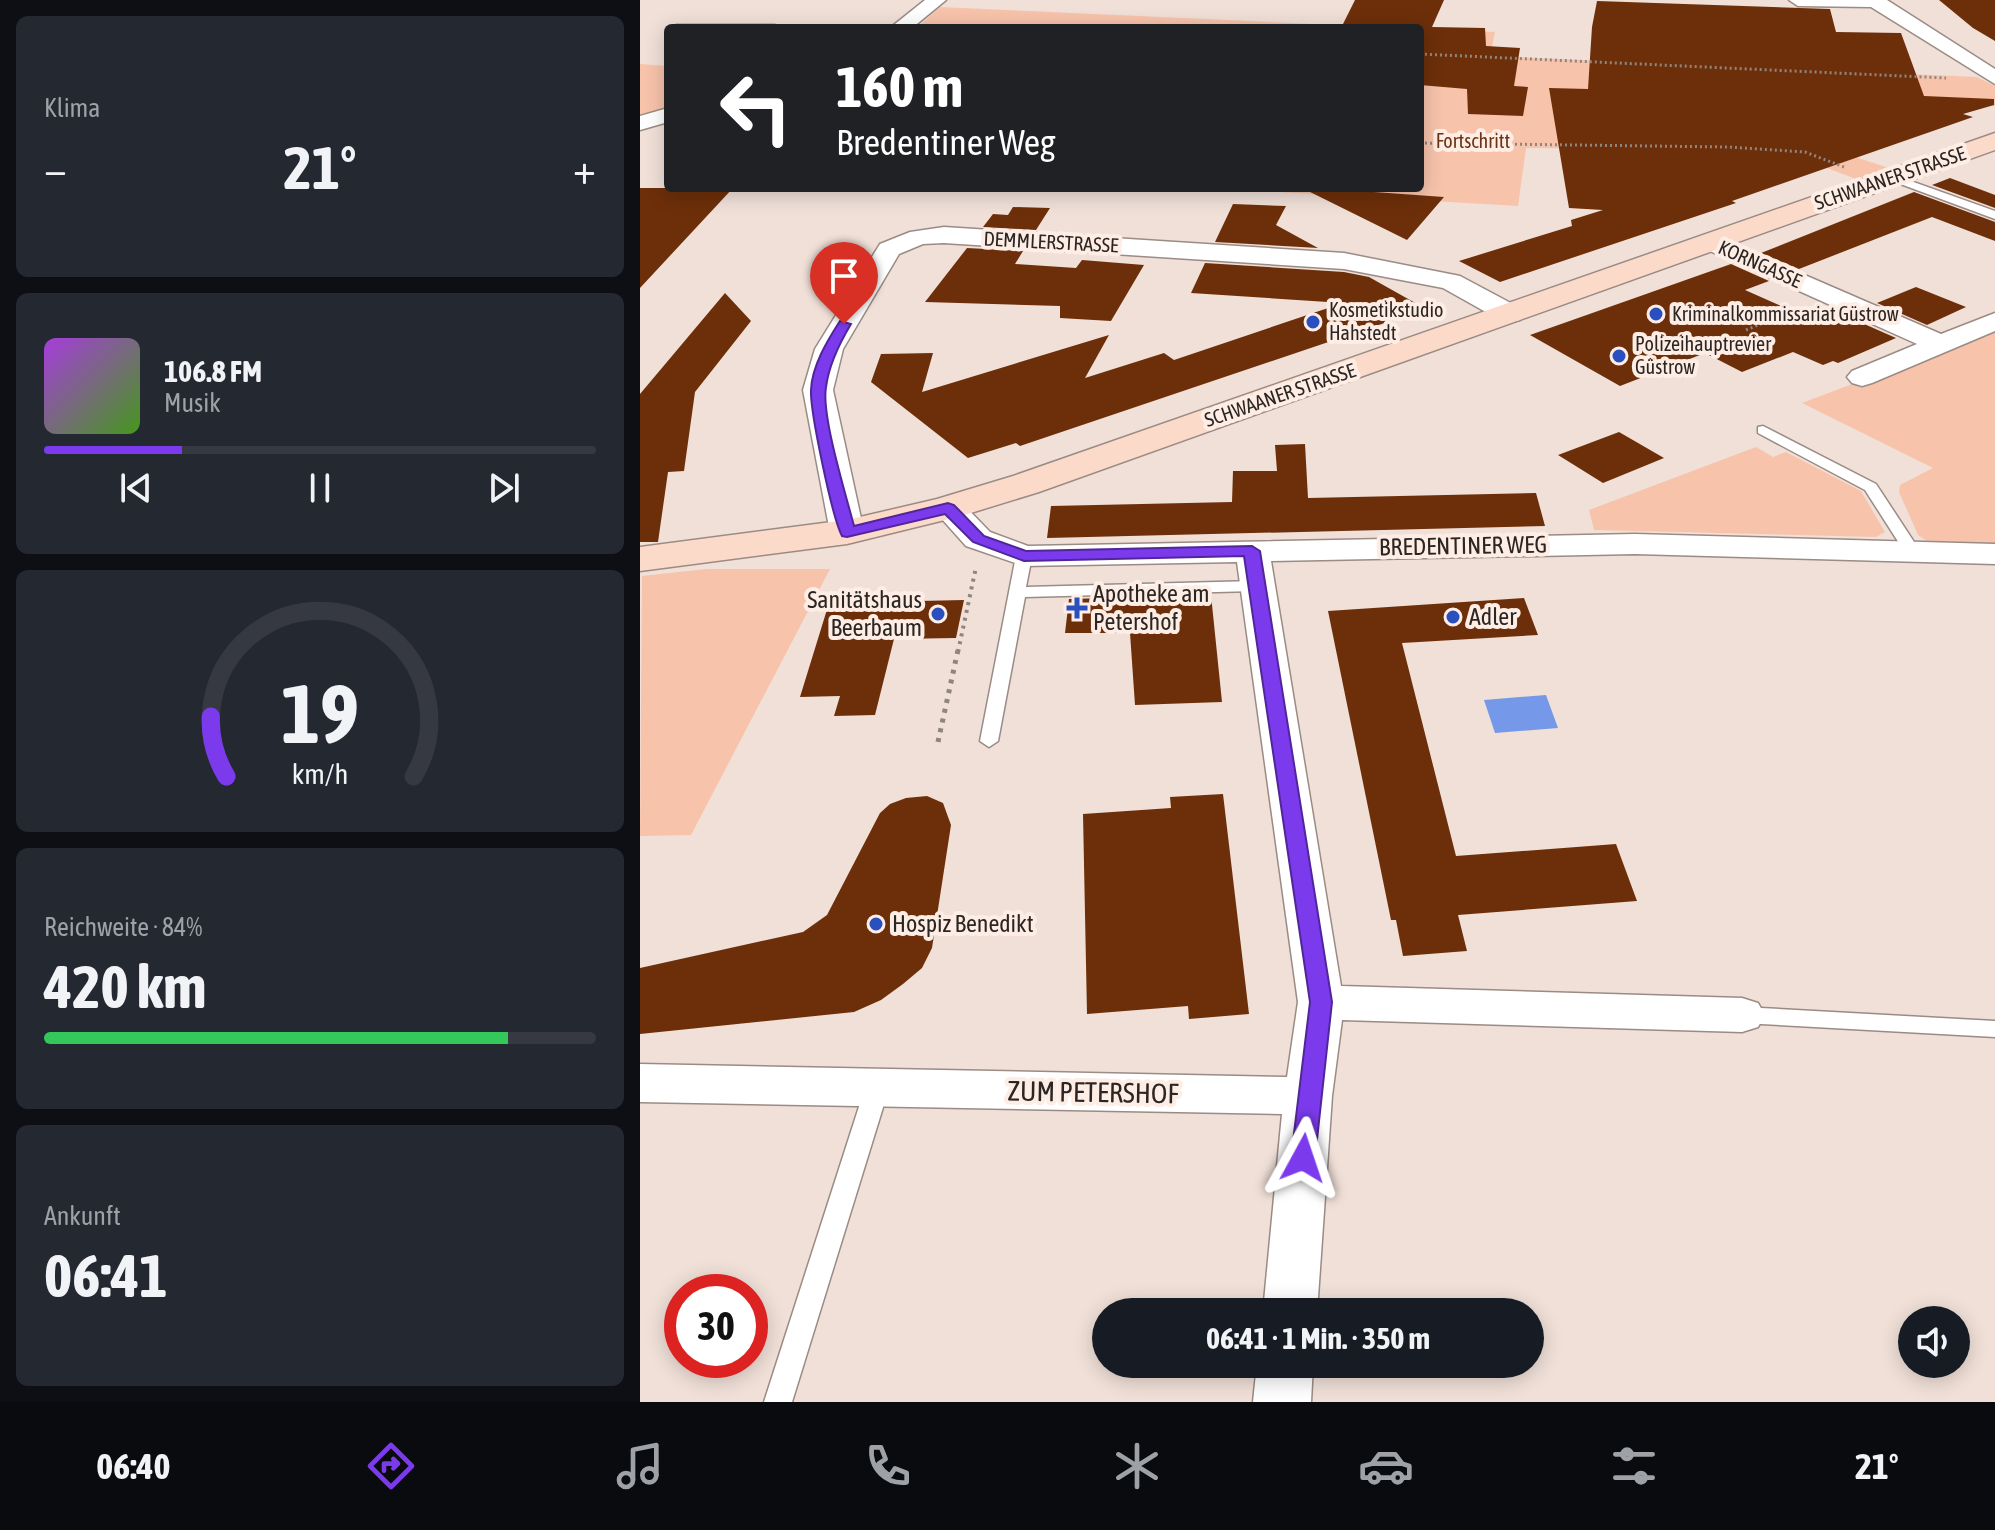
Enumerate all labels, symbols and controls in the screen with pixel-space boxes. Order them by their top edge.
text: 160 m [836,55,963,119]
icon: left [704,56,808,160]
text: Klima [44,93,100,123]
text: Bredentiner Weg [836,121,1056,163]
park label: Fortschritt [1436,129,1511,152]
text: 21° [284,133,356,202]
street label: SCHWAANER STRASSE [1811,141,1969,214]
text: − [44,143,67,193]
text: + [573,143,596,193]
street label: DEMMLERSTRASSE [983,226,1120,257]
street label: KORNGASSE [1715,235,1806,292]
pin [810,242,878,324]
icon: arrive [822,254,866,298]
place label: Kosmetikstudio Hahstedt [1329,298,1443,344]
place label: Kriminalkommissariat Güstrow [1672,302,1899,325]
marker: Kriminalkommissariat Güstrow [1647,305,1665,323]
marker: Kosmetikstudio Hahstedt [1304,313,1322,331]
place label: Polizeihauptrevier Güstrow [1635,332,1772,378]
marker: Polizeihauptrevier Güstrow [1610,347,1628,365]
text: 106.8 FM [164,354,262,388]
street label: SCHWAANER STRASSE [1201,358,1359,431]
text: Musik [164,388,221,418]
icon: previous [114,466,158,510]
icon: pause [298,466,342,510]
icon: next [482,466,526,510]
street label: BREDENTINER WEG [1379,531,1547,560]
place label: Apotheke am Petershof [1093,580,1210,635]
place label: Sanitätshaus Beerbaum [807,586,922,641]
marker: Apotheke am Petershof [1068,599,1086,617]
place label: Adler [1469,603,1517,630]
marker: Sanitätshaus Beerbaum [929,605,947,623]
marker: Adler [1444,608,1462,626]
text: 19 [281,665,359,761]
text: km/h [292,757,348,790]
place label: Hospiz Benedikt [892,910,1034,937]
text: Reichweite · 84% [44,912,202,942]
marker: Hospiz Benedikt [867,915,885,933]
text: 420 km [44,952,206,1021]
street label: ZUM PETERSHOF [1007,1075,1179,1109]
position arrow [1261,1116,1345,1200]
text: Ankunft [44,1201,121,1231]
text: 06:41 [44,1241,167,1310]
speed limit sign: 30 [664,1274,768,1378]
map controls [1898,1306,1970,1378]
button: sound [1898,1306,1970,1378]
text: 06:41 · 1 Min. · 350 m [1206,1321,1430,1355]
icon: directions [363,1438,419,1494]
icon: music [612,1438,668,1494]
icon: phone [860,1438,916,1494]
icon: climate [1109,1438,1165,1494]
icon: car [1358,1438,1414,1494]
icon: filters [1606,1438,1662,1494]
text: 06:40 [96,1445,170,1487]
text: 21° [1855,1445,1899,1487]

